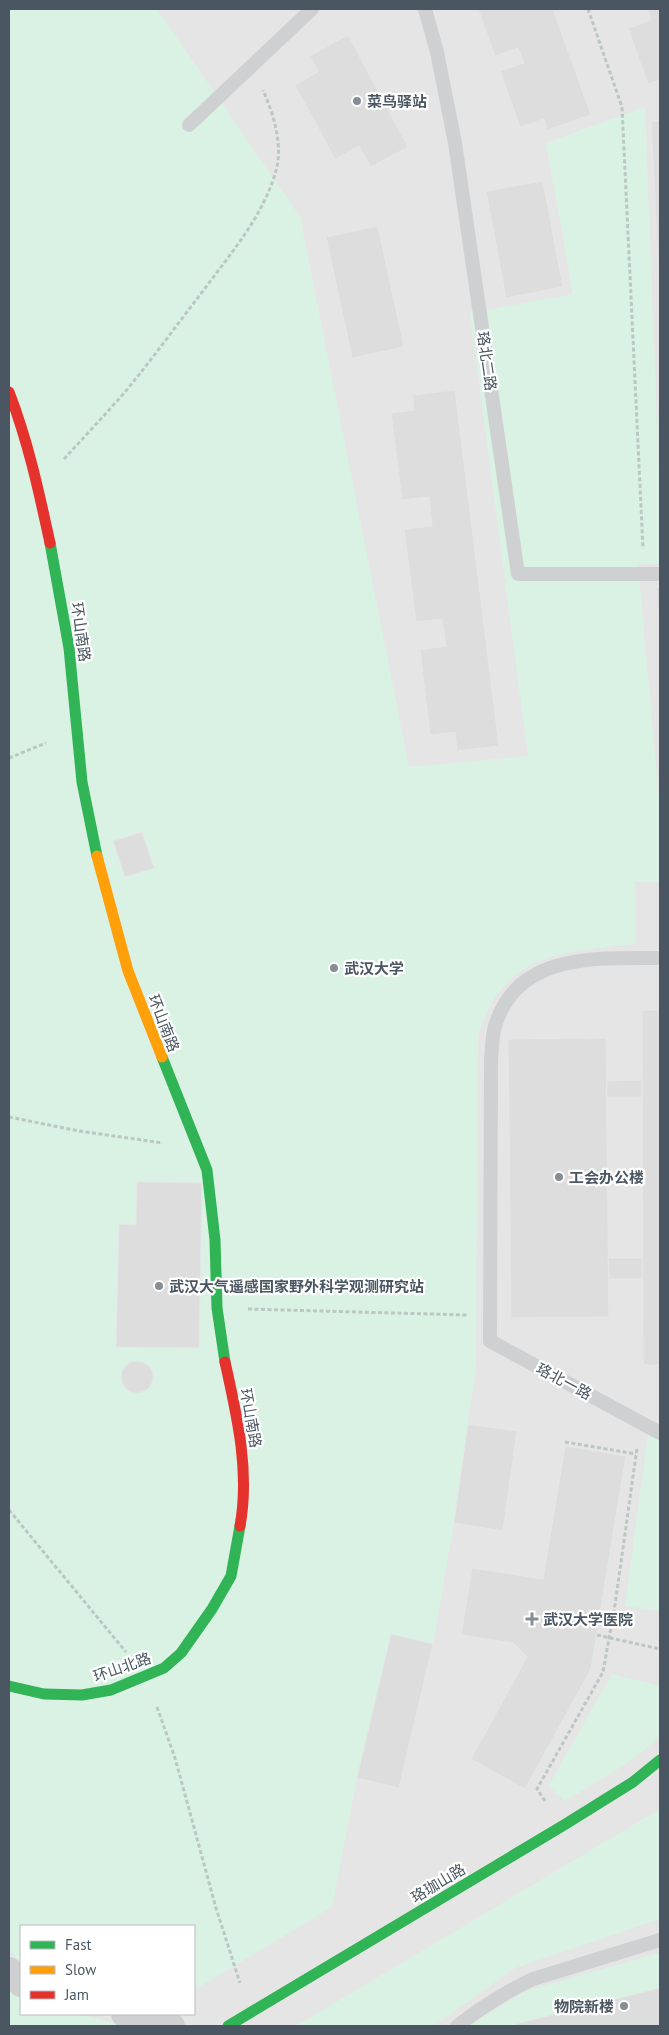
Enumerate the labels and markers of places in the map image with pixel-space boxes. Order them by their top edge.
place label: 菜鸟驿站 [367,92,427,111]
marker: 菜鸟驿站 [351,95,363,107]
place label: 武汉大学 [344,959,404,978]
marker: 武汉大学 [328,962,340,974]
place label: 工会办公楼 [569,1168,644,1187]
marker: 工会办公楼 [553,1171,565,1183]
place label: 武汉大气遥感国家野外科学观测研究站 [169,1277,424,1296]
marker: 武汉大气遥感国家野外科学观测研究站 [153,1280,165,1292]
place label: 武汉大学医院 [543,1610,633,1629]
marker: 武汉大学医院 [525,1612,539,1626]
place label: 物院新楼 [554,1997,614,2016]
marker: 物院新楼 [618,2000,630,2012]

